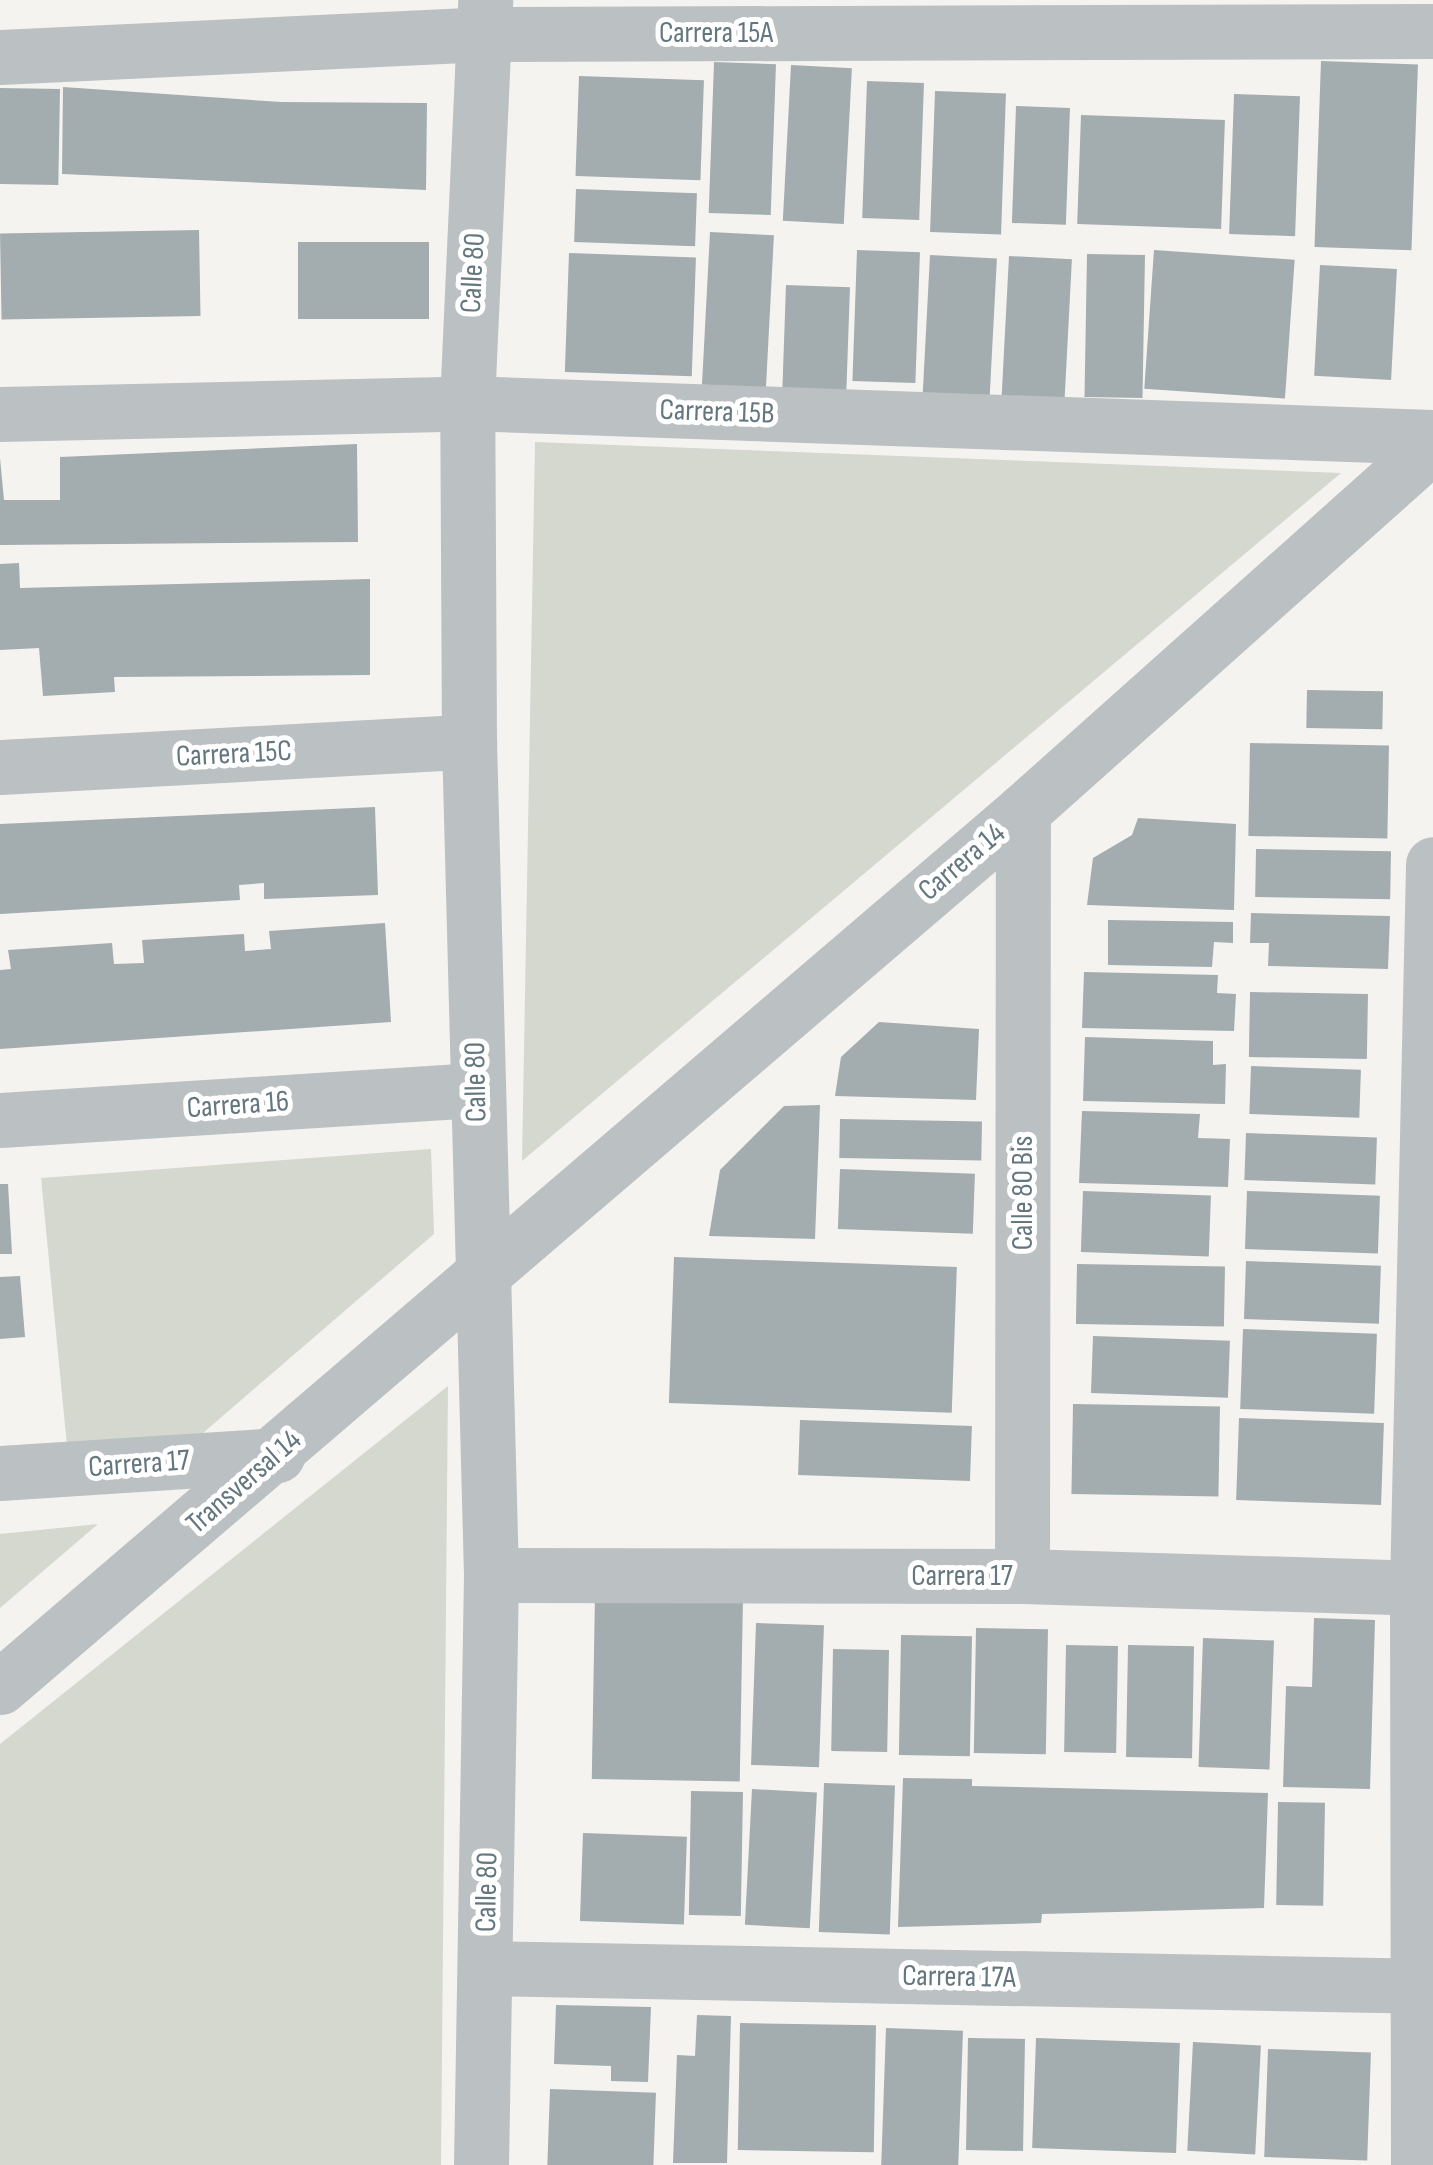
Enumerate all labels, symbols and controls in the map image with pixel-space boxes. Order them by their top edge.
street label: Carrera 15A [659,15,773,51]
street label: Calle 80 [453,232,493,314]
street label: Carrera 15B [659,392,775,432]
street label: Carrera 15C [175,733,293,775]
street label: Carrera 14 [911,815,1013,909]
street label: Calle 80 [457,1042,495,1122]
street label: Carrera 16 [186,1083,290,1127]
street label: Calle 80 Bis [1005,1136,1041,1250]
street label: Transversal 14 [179,1422,309,1542]
street label: Carrera 17 [87,1443,191,1485]
street label: Carrera 17 [911,1558,1013,1594]
street label: Calle 80 [468,1852,506,1932]
street label: Carrera 17A [902,1958,1016,1996]

